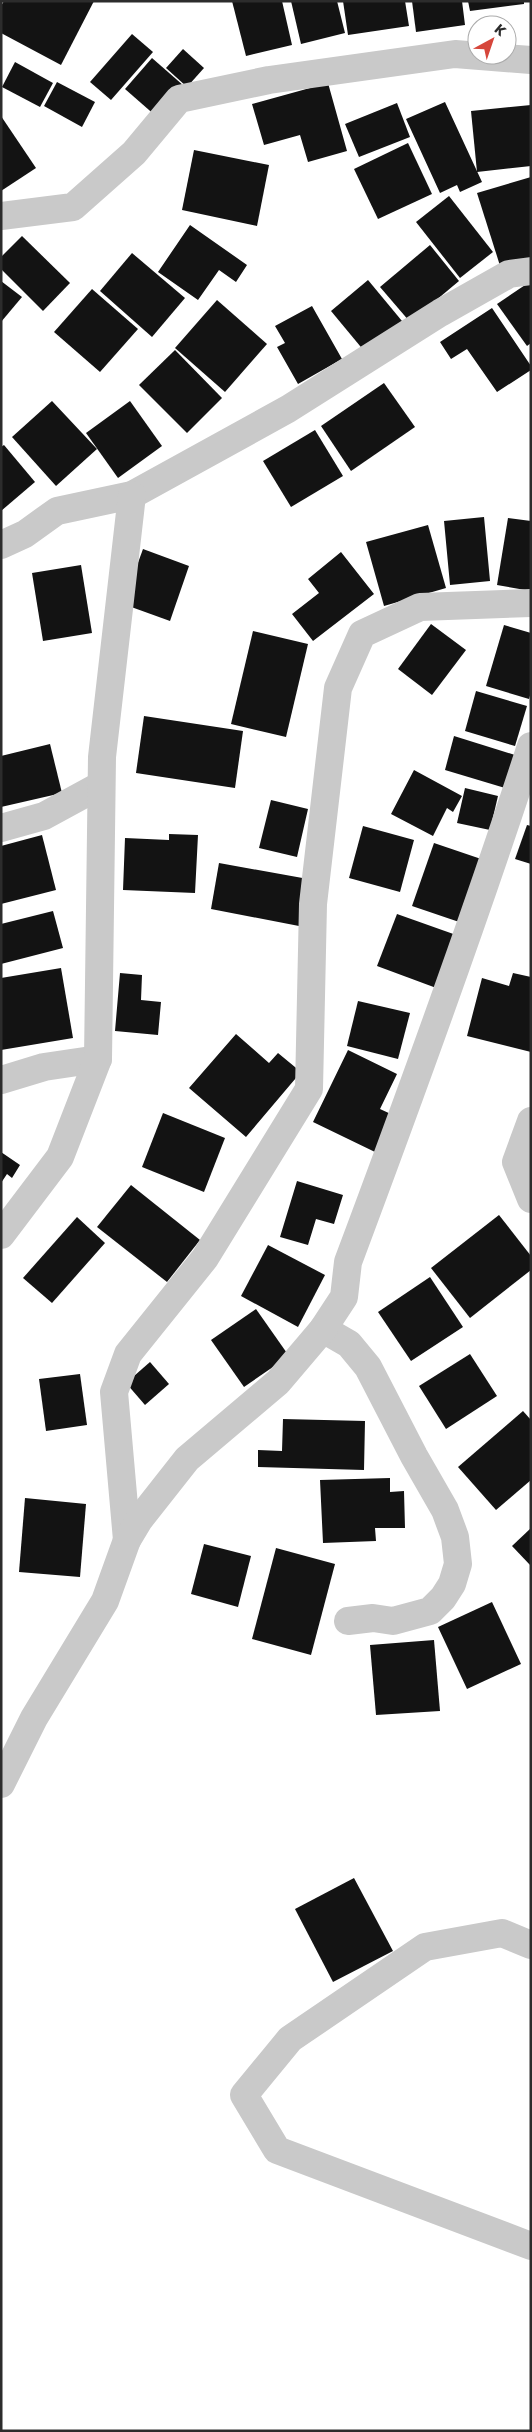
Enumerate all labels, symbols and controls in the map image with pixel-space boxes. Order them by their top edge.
north arrow [467,15,517,65]
text: K [490,19,511,41]

